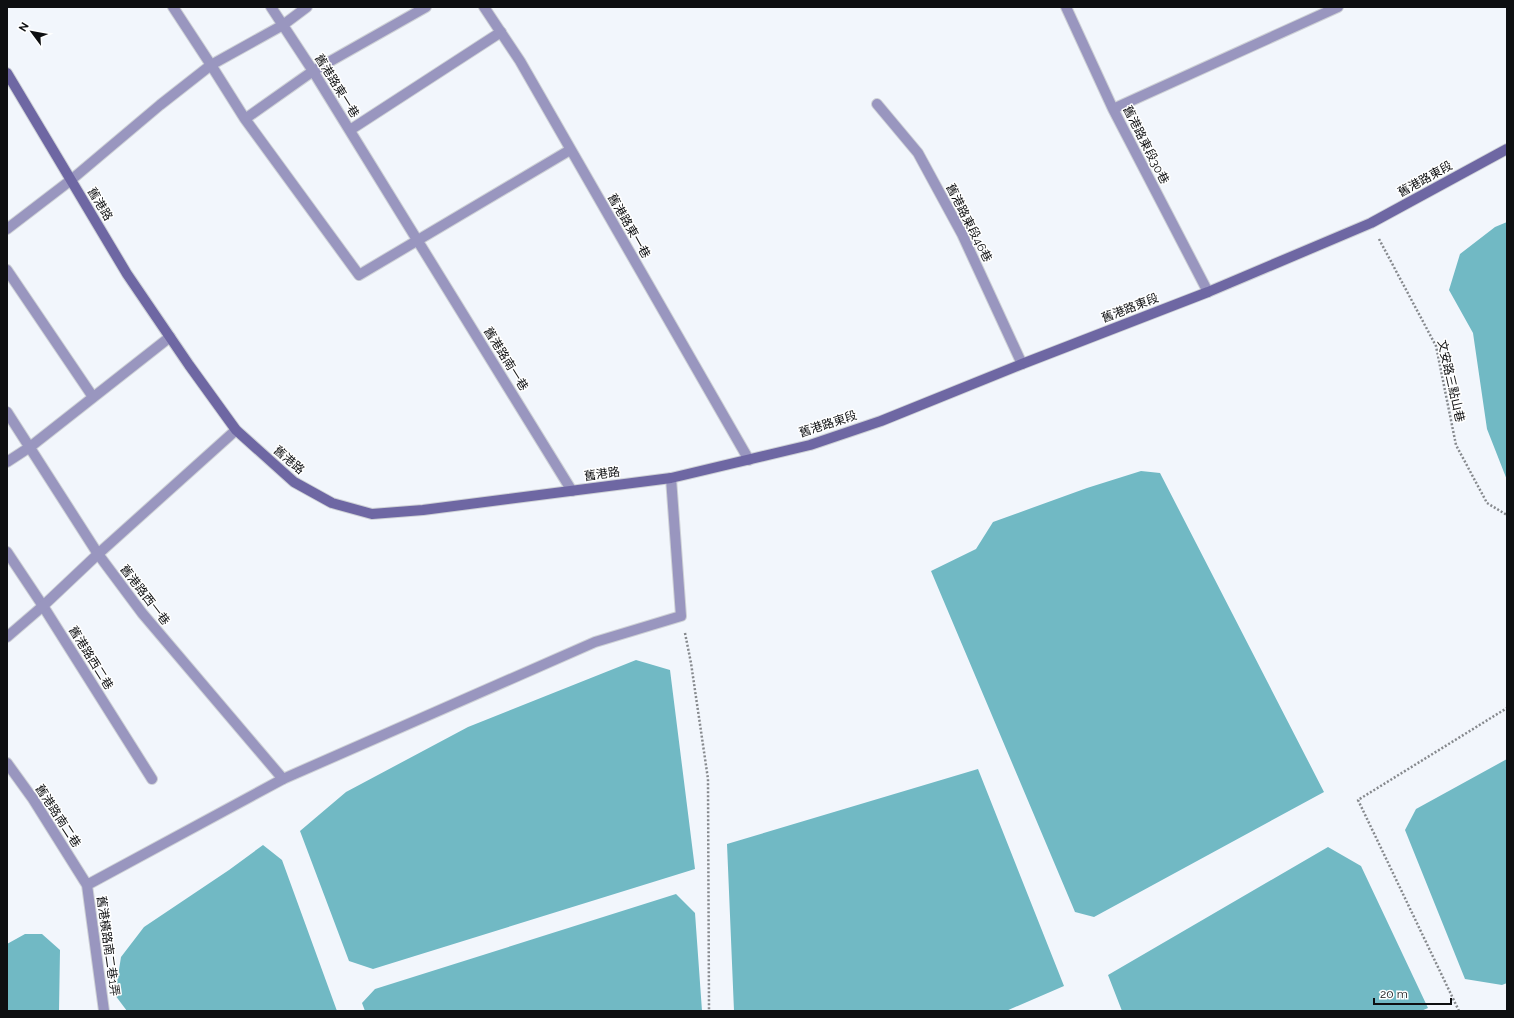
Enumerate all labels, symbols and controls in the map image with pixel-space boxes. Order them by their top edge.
north arrow [12,12,52,52]
text: N [16,20,32,34]
street label: 舊港路東一巷 [312,52,362,120]
street label: 舊港路東段30巷 [1120,104,1172,186]
street label: 舊港路東段 [1395,158,1455,200]
street label: 舊港路東段46巷 [943,182,995,264]
street label: 舊港路 [85,185,115,223]
street label: 舊港路東一巷 [605,191,653,261]
street label: 舊港路東段 [1099,291,1161,325]
street label: 舊港路南一巷 [481,325,531,393]
street label: 文安路三點山巷 [1435,338,1467,424]
street label: 舊港路東段 [797,408,859,440]
street label: 舊港路 [271,443,307,477]
street label: 舊港路 [583,465,621,483]
street label: 舊港路西一巷 [117,562,173,628]
street label: 舊港路西二巷 [66,624,116,692]
street label: 舊港路南二巷 [33,782,83,850]
street label: 舊港橫路南二巷1弄 [94,895,122,997]
scale bar [1374,980,1451,1006]
text: 20 m [1380,987,1408,1001]

